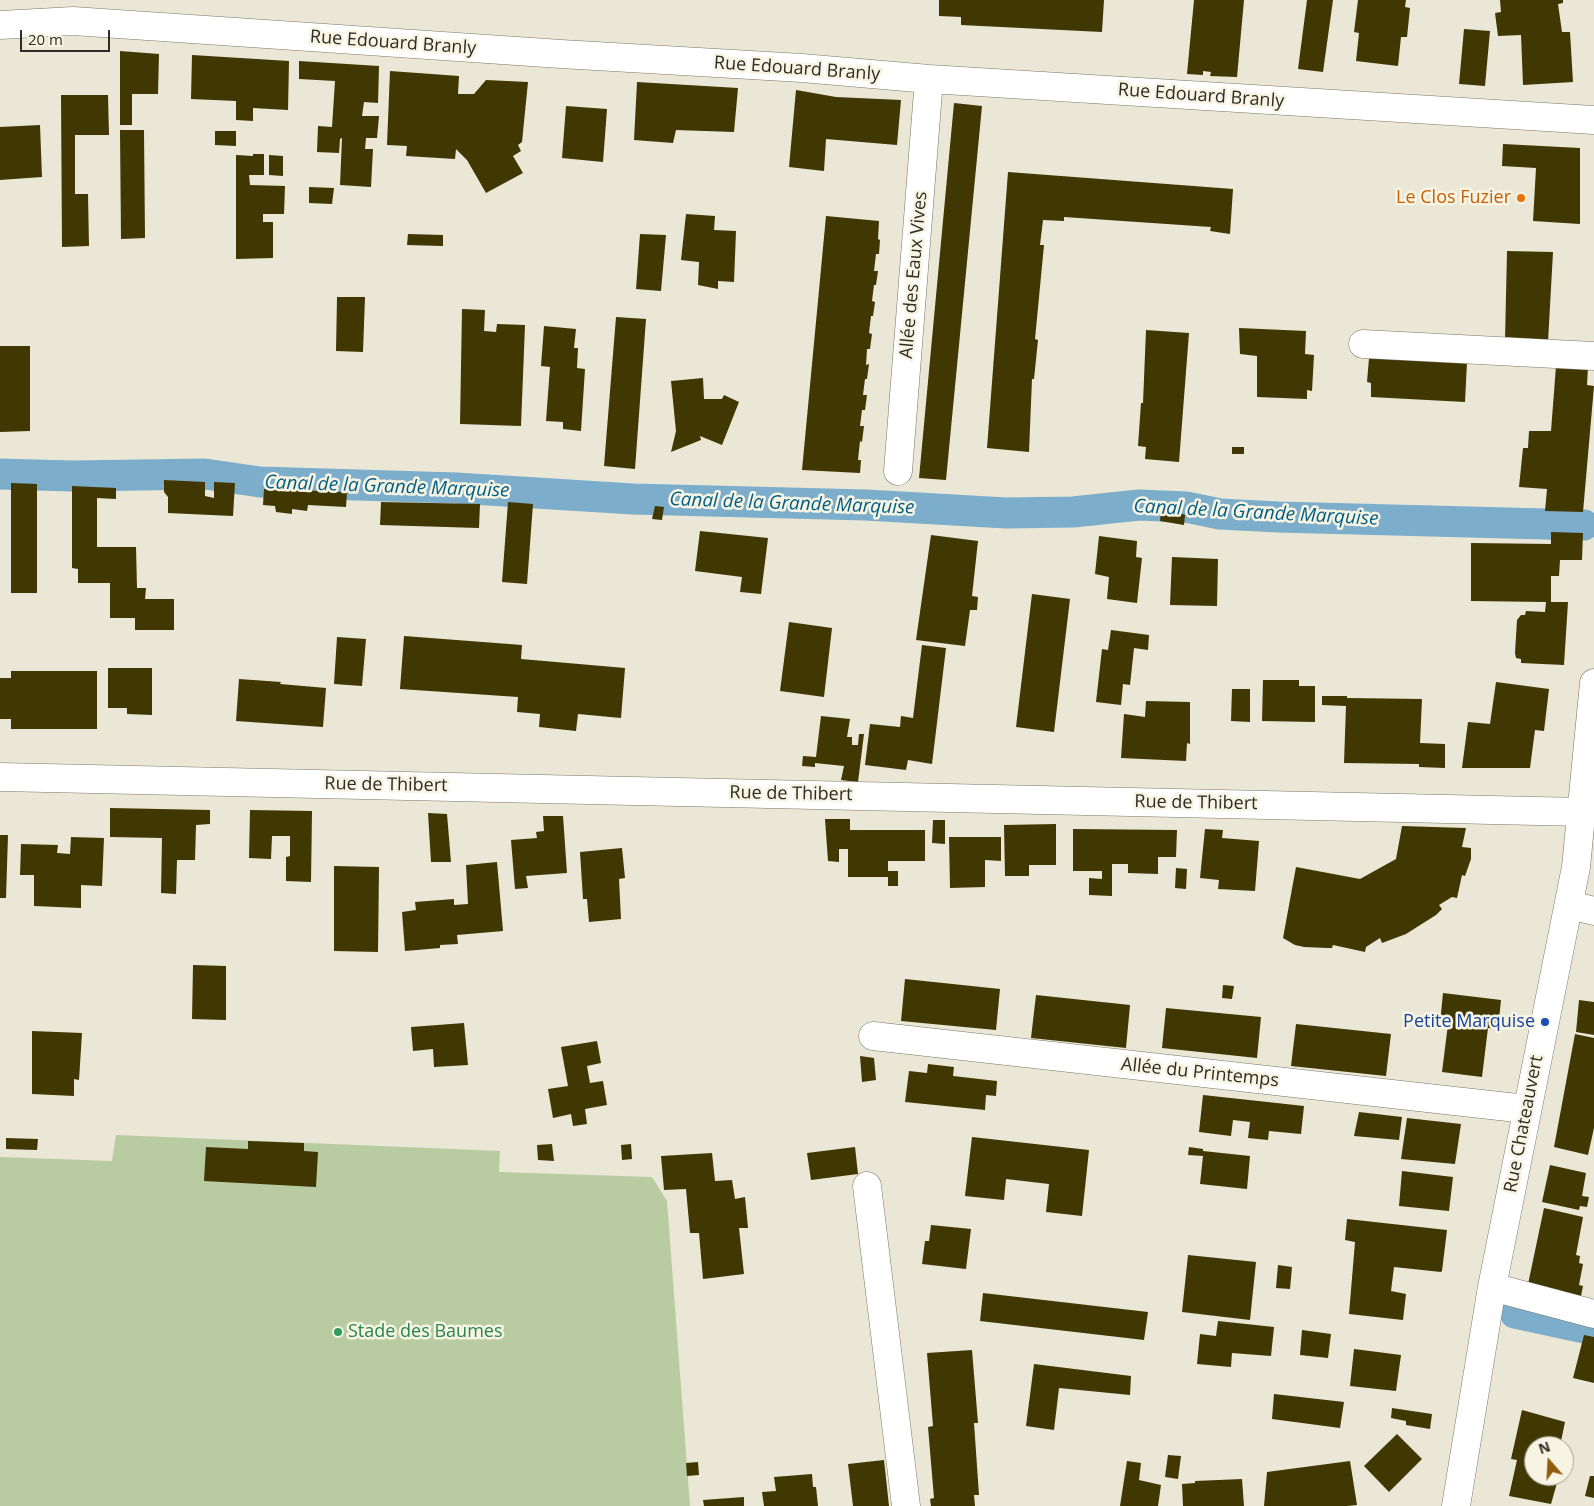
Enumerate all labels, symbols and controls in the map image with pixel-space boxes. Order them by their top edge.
scale bar [22,20,112,52]
street label: Rue Edouard Branly [309,26,477,60]
text: 20 m [28,29,63,49]
street label: Rue Edouard Branly [713,52,881,86]
street label: Rue Edouard Branly [1117,79,1285,113]
place label: Le Clos Fuzier [1396,187,1511,209]
street label: Allée des Eaux Vives [896,190,932,360]
marker: Le Clos Fuzier [1515,192,1527,204]
water label: Canal de la Grande Marquise [264,471,510,503]
water label: Canal de la Grande Marquise [669,488,915,520]
water label: Canal de la Grande Marquise [1133,495,1379,531]
street label: Rue de Thibert [324,773,448,797]
street label: Rue de Thibert [729,782,853,806]
street label: Rue de Thibert [1134,791,1258,815]
place label: Petite Marquise [1403,1011,1535,1033]
marker: Petite Marquise [1539,1016,1551,1028]
street label: Rue Chateauvert [1500,1053,1548,1195]
street label: Allée du Printemps [1120,1054,1280,1092]
place label: Stade des Baumes [348,1321,502,1343]
marker: Stade des Baumes [332,1326,344,1338]
north arrow [1524,1436,1574,1486]
text: N [1536,1436,1553,1458]

